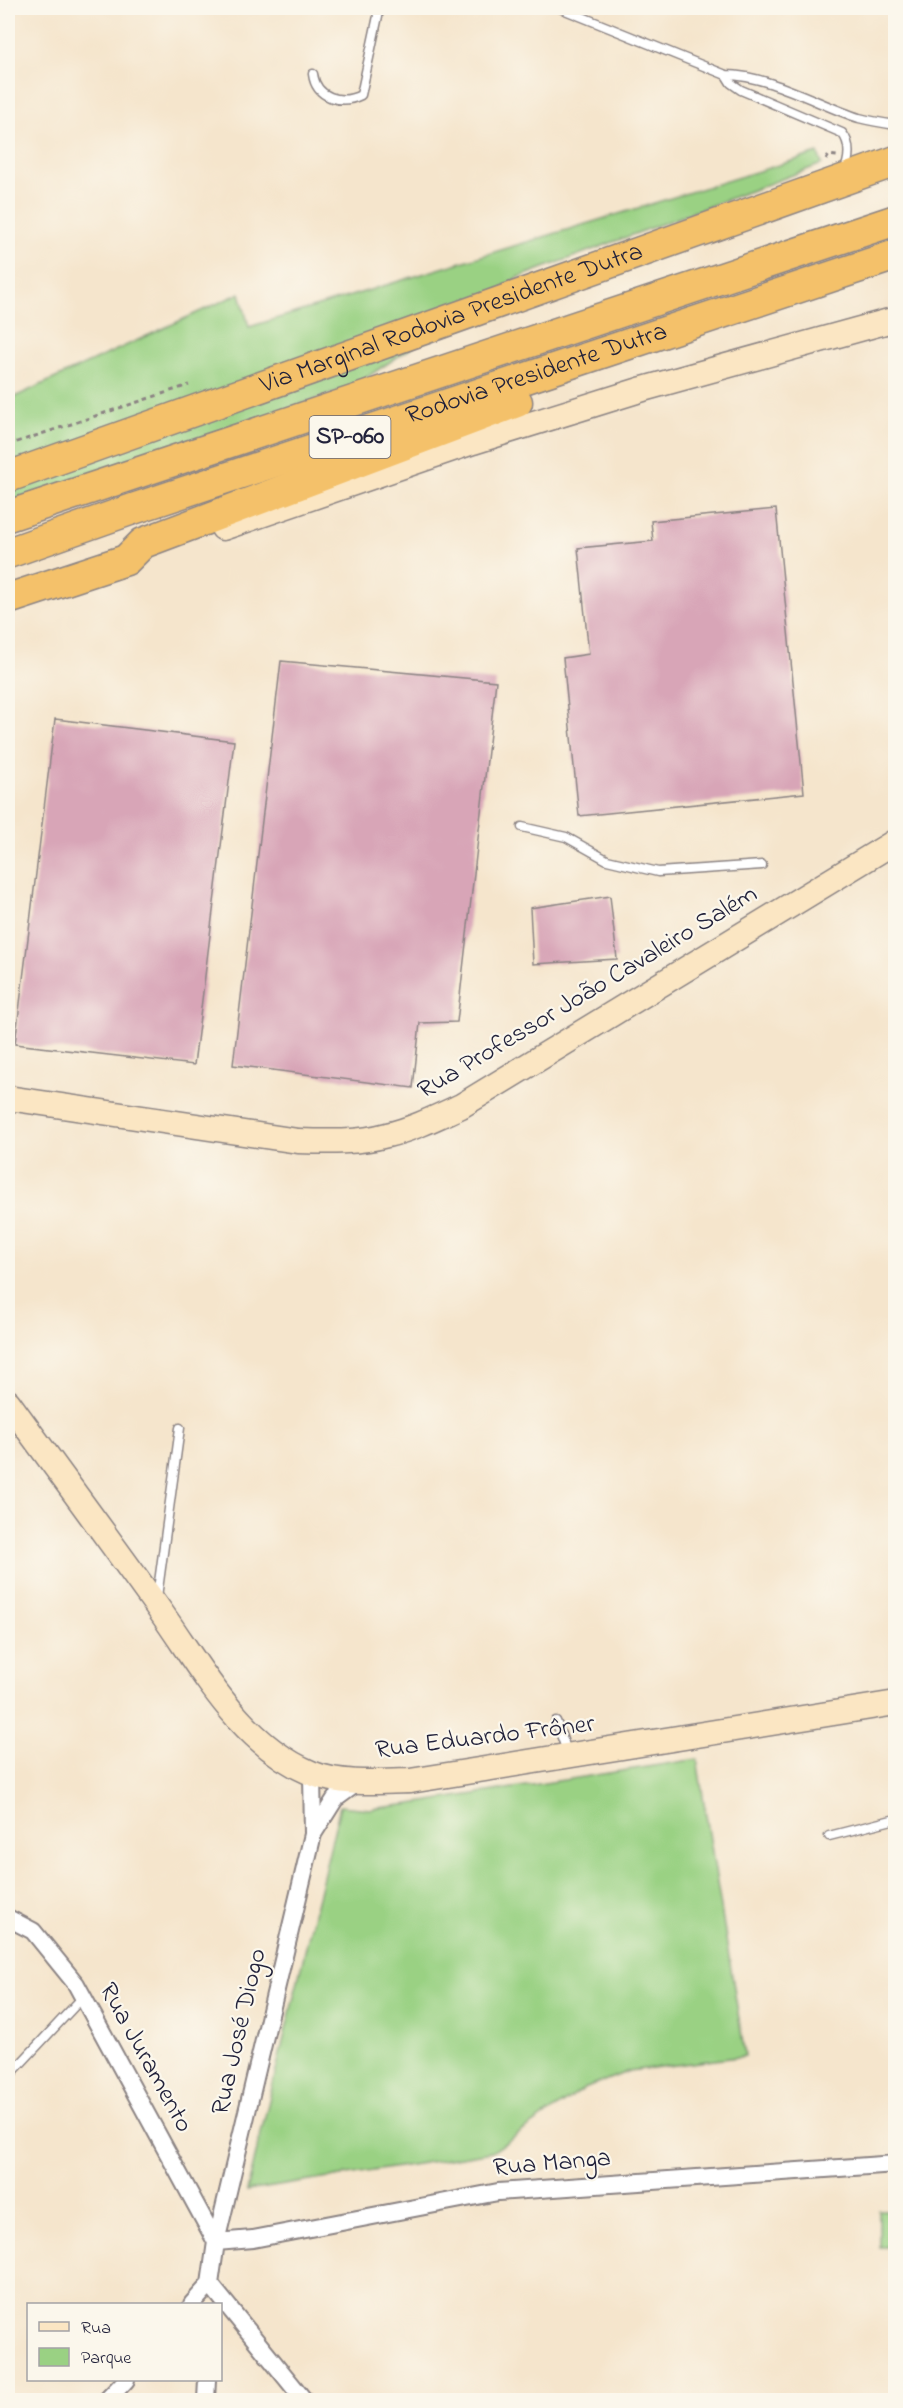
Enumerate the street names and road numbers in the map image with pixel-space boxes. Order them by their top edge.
street label: Via Marginal Rodovia Presidente Dutra [257,235,647,403]
street label: Rodovia Presidente Dutra [402,318,672,432]
road number: SP-060 [310,416,391,458]
street label: Rua Professor João Cavaleiro Salém [411,876,765,1110]
street label: Rua Eduardo Frôner [373,1706,598,1770]
street label: Rua José Diogo [202,1945,278,2119]
street label: Rua Juramento [88,1976,202,2140]
street label: Rua Manga [492,2140,612,2188]

